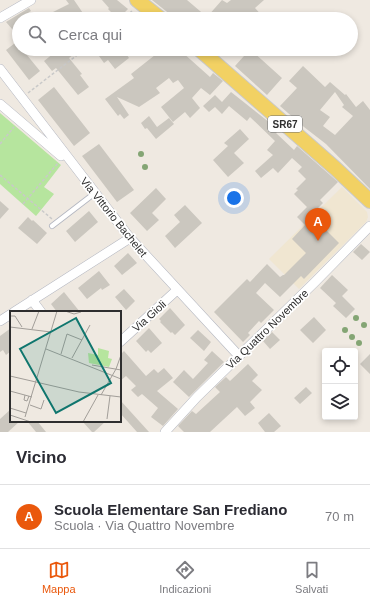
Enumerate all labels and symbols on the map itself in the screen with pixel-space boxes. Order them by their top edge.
road number: SR67 [268,116,302,132]
street label: Via Vittorio Bachelet [78,175,150,259]
your location [224,188,244,208]
pin: A [305,208,331,241]
street label: Via Quattro Novembre [224,287,310,371]
street label: Via Gioli [130,298,168,334]
inset map [10,311,121,422]

